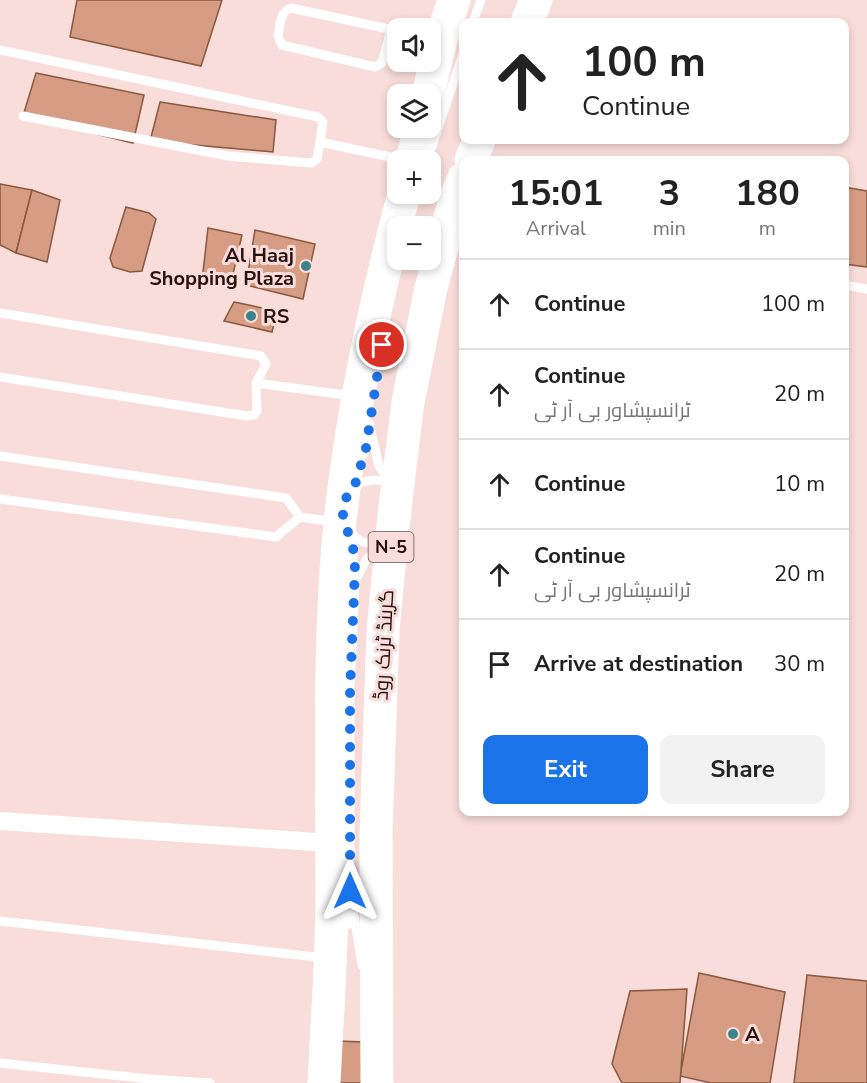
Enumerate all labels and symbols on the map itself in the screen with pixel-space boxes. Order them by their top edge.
place label: Al Haaj Shopping Plaza [149,242,294,292]
marker: Al Haaj Shopping Plaza [299,259,313,273]
place label: RS [263,303,289,330]
marker: RS [244,309,258,323]
pin [356,319,407,370]
road number: N-5 [368,532,414,562]
street label: گرینڈ ٹرنک روڈ [368,589,400,701]
position arrow [318,859,382,923]
place label: A [745,1021,760,1048]
marker: A [726,1027,740,1041]

